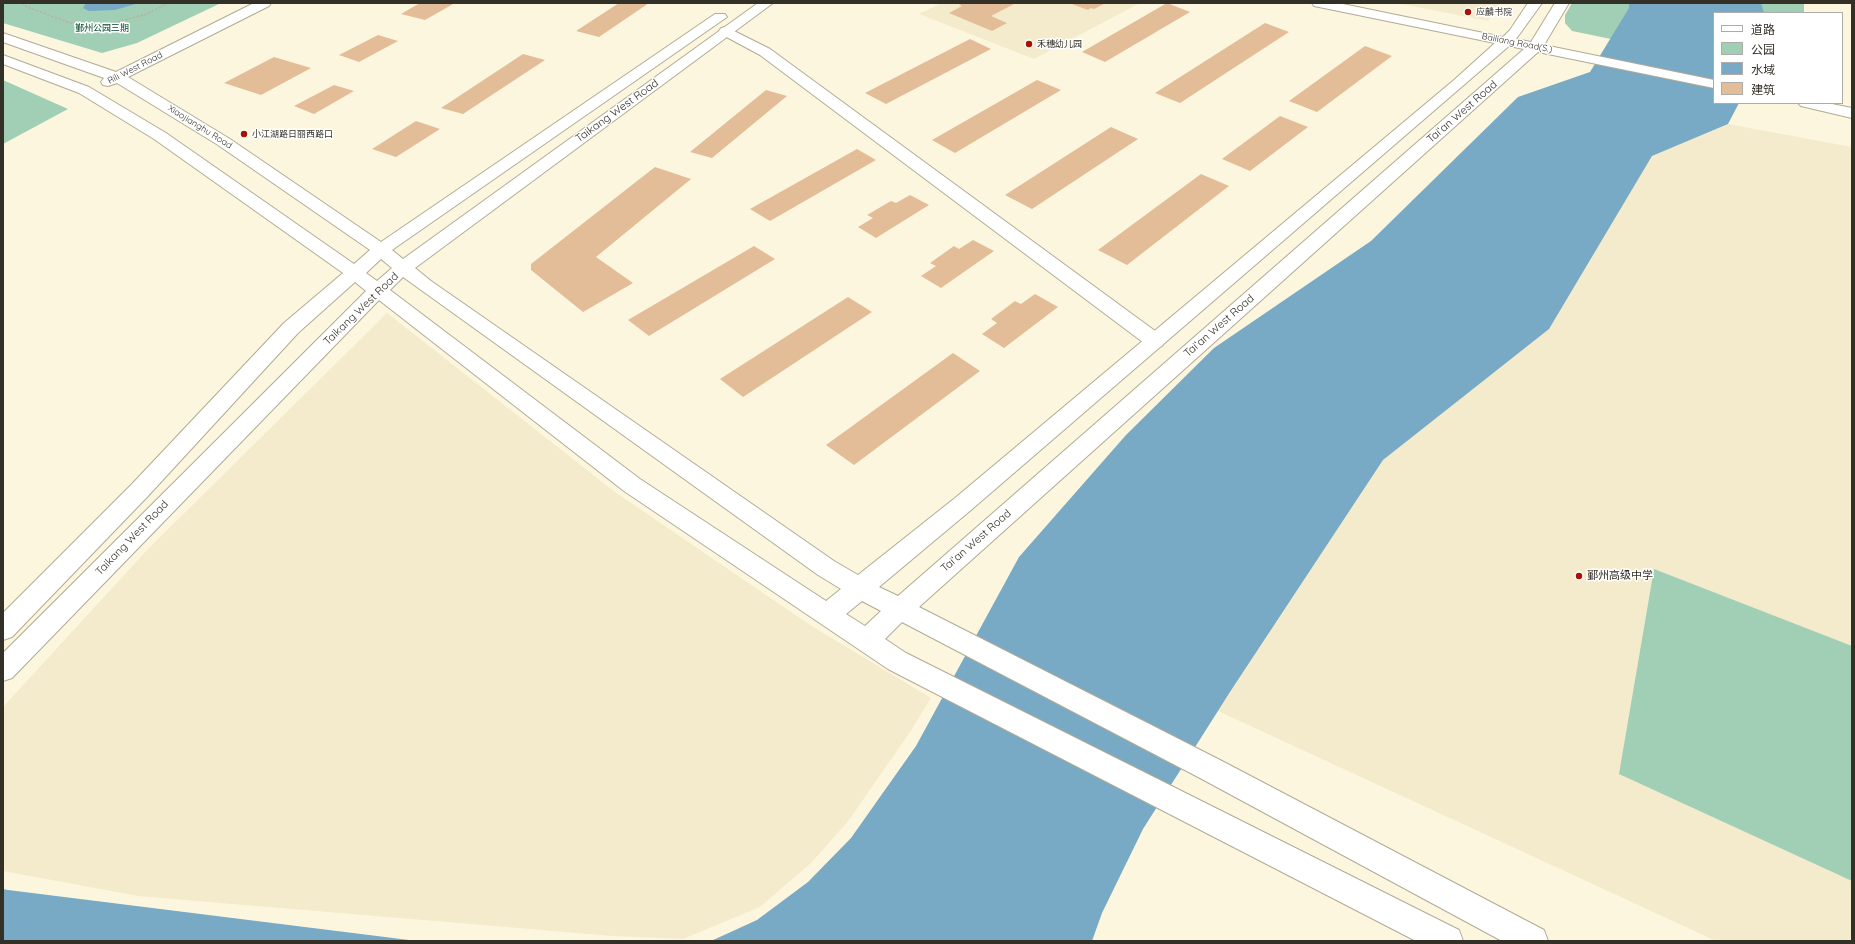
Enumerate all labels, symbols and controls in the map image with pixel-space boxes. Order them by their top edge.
marker: 应麟书院 [1463,7,1473,17]
place label: 应麟书院 [1476,7,1512,17]
legend [1713,12,1843,104]
text: 道路 [1751,22,1775,37]
park label: 鄞州公园三期 [75,23,129,33]
street label: Bailiang Road(S.) [1481,31,1553,55]
marker: 禾穗幼儿园 [1024,39,1034,49]
place label: 禾穗幼儿园 [1037,39,1082,49]
text: 公园 [1751,42,1775,57]
street label: Rili West Road [106,50,164,86]
text: 水域 [1751,62,1775,77]
street label: Taikang West Road [573,77,661,145]
street label: Tai‘an West Road [1424,78,1500,146]
text: 建筑 [1751,82,1775,97]
street label: Xiaojianghu Road [166,103,234,151]
marker: 小江湖路日丽西路口 [239,129,249,139]
place label: 小江湖路日丽西路口 [252,129,333,139]
street label: Taikang West Road [321,270,401,348]
street label: Tai‘an West Road [1181,292,1257,360]
street label: Taikang West Road [93,498,171,578]
street label: Tai‘an West Road [938,507,1014,575]
place label: 鄞州高级中学 [1587,569,1653,583]
marker: 鄞州高级中学 [1574,571,1584,581]

